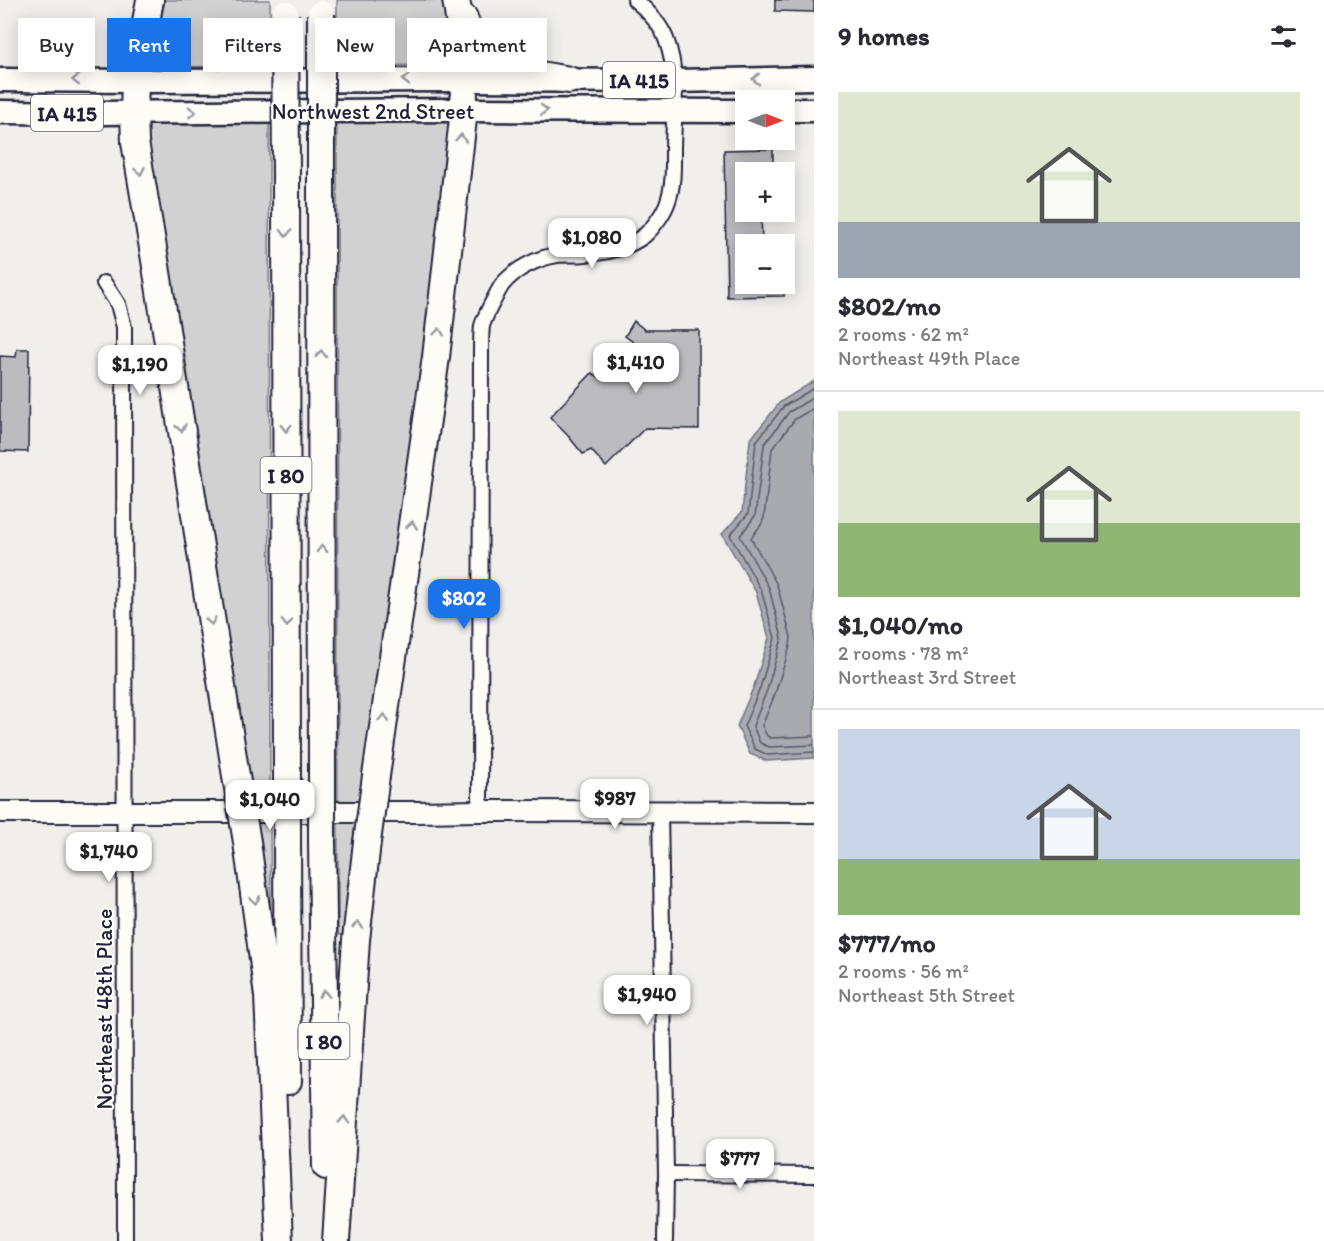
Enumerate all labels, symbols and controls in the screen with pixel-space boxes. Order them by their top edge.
chip: Buy [18,18,95,72]
chip: Rent [107,18,191,72]
chip: Filters [203,18,303,72]
chip: New [315,18,395,72]
chip: Apartment [407,18,547,72]
text: 9 homes [838,20,930,52]
icon: filters [1267,20,1300,53]
road number: IA 415 [603,62,675,98]
one-way arrow [751,73,760,85]
one-way arrow [72,74,81,87]
one-way arrow [401,74,410,86]
north arrow [735,90,795,150]
map controls [735,90,795,294]
road number: IA 415 [31,95,103,131]
street label: Northwest 2nd Street [272,98,474,125]
one-way arrow [539,104,548,117]
one-way arrow [188,106,197,118]
icon: home [1015,131,1123,239]
one-way arrow [454,134,466,143]
button: + [735,162,795,222]
one-way arrow [133,165,146,175]
pin: $1,080 [543,218,641,269]
text: $1,080 [562,225,622,249]
one-way arrow [280,229,292,238]
button: − [735,234,795,294]
text: $802/mo [838,290,941,322]
text: 2 rooms · 62 m² [838,322,969,346]
one-way arrow [432,327,445,336]
pin: $1,410 [587,343,685,394]
pin: $1,190 [91,345,189,396]
text: Northeast 49th Place [838,346,1020,370]
one-way arrow [315,349,327,358]
text: $1,410 [607,350,665,374]
text: $1,190 [112,352,168,376]
one-way arrow [174,423,186,433]
one-way arrow [280,424,292,433]
icon: home [1015,450,1123,558]
road number: I 80 [260,457,312,493]
one-way arrow [406,520,418,530]
one-way arrow [316,544,328,553]
pin: $802 [428,579,500,630]
text: $802 [442,586,486,610]
text: $1,040/mo [838,609,963,641]
one-way arrow [204,615,217,625]
one-way arrow [281,619,293,628]
text: 2 rooms · 78 m² [838,641,969,665]
text: Northeast 3rd Street [838,665,1016,689]
one-way arrow [378,713,390,723]
icon: home [1015,768,1123,876]
pin: $987 [579,779,651,830]
pin: $1,040 [221,780,319,831]
text: $987 [594,786,636,810]
text: $1,040 [240,787,300,811]
pin: $1,740 [60,832,158,883]
text: $1,740 [80,839,138,863]
one-way arrow [248,894,261,904]
street label: Northeast 48th Place [91,909,118,1109]
one-way arrow [351,921,363,930]
text: $777/mo [838,927,936,959]
text: 2 rooms · 56 m² [838,959,969,983]
pin: $1,940 [598,975,696,1026]
text: $1,940 [618,982,676,1006]
text: Northeast 5th Street [838,983,1015,1007]
one-way arrow [318,989,330,998]
road number: I 80 [298,1023,350,1059]
one-way arrow [337,1115,350,1124]
pin: $777 [704,1139,776,1190]
text: $777 [720,1146,760,1170]

